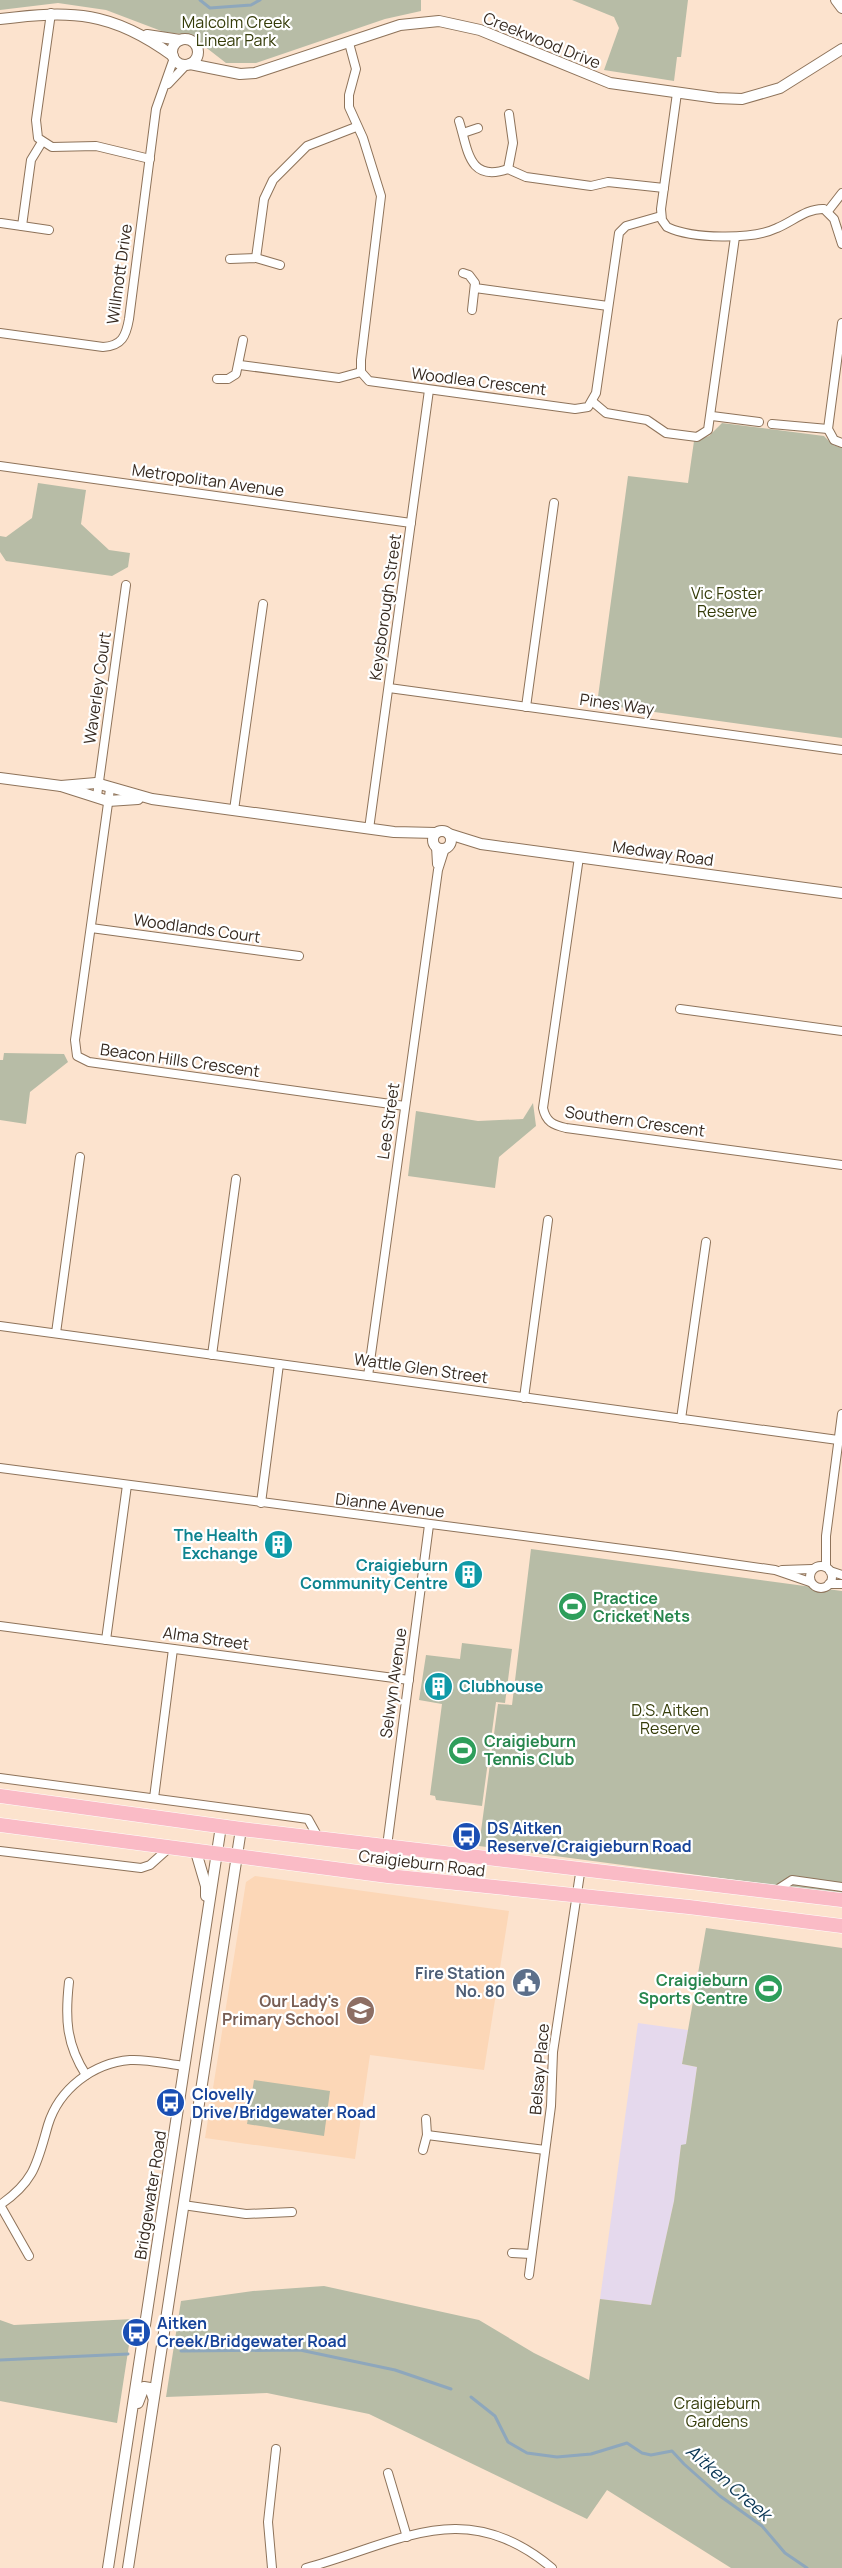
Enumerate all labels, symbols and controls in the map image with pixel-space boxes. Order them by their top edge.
street label: Creekwood Drive [480,6,604,74]
park label: Malcolm Creek Linear Park [182,11,291,51]
street label: Willmott Drive [101,222,137,326]
street label: Woodlea Crescent [410,362,548,400]
street label: Metropolitan Avenue [130,458,286,502]
street label: Keysborough Street [364,532,406,682]
park label: Vic Foster Reserve [691,582,763,622]
street label: Waverley Court [78,631,116,745]
street label: Pines Way [578,688,656,720]
street label: Medway Road [611,835,715,871]
street label: Woodlands Court [132,908,262,948]
street label: Beacon Hills Crescent [99,1038,261,1082]
street label: Lee Street [372,1081,404,1161]
street label: Southern Crescent [564,1100,706,1142]
street label: Wattle Glen Street [353,1348,489,1388]
street label: Dianne Avenue [334,1487,446,1523]
place label: The Health Exchange [174,1524,258,1564]
building icon: The Health Exchange [263,1528,295,1560]
place label: Craigieburn Community Centre [300,1554,448,1594]
building icon: Craigieburn Community Centre [453,1558,485,1590]
place label: Practice Cricket Nets [593,1587,690,1627]
sports icon: Practice Cricket Nets [556,1591,588,1623]
street label: Alma Street [162,1621,250,1655]
street label: Selwyn Avenue [374,1626,412,1740]
building icon: Clubhouse [422,1670,454,1702]
place label: Clubhouse [459,1675,544,1697]
park label: D.S. Aitken Reserve [631,1699,709,1739]
place label: Craigieburn Tennis Club [484,1730,576,1770]
sports icon: Craigieburn Tennis Club [447,1734,479,1766]
place label: DS Aitken Reserve/Craigieburn Road [487,1817,692,1857]
bus stop icon: DS Aitken Reserve/Craigieburn Road [450,1821,482,1853]
street label: Craigieburn Road [357,1844,487,1882]
place label: Fire Station No. 80 [415,1962,505,2002]
public building icon: Fire Station No. 80 [510,1966,542,1998]
place label: Craigieburn Sports Centre [639,1969,748,2009]
sports icon: Craigieburn Sports Centre [753,1973,785,2005]
place label: Our Lady's Primary School [222,1990,339,2030]
school or university icon: Our Lady's Primary School [344,1994,376,2026]
street label: Belsay Place [524,2022,554,2116]
place label: Clovelly Drive/Bridgewater Road [192,2083,376,2123]
bus stop icon: Clovelly Drive/Bridgewater Road [155,2087,187,2119]
street label: Bridgewater Road [129,2129,171,2261]
place label: Aitken Creek/Bridgewater Road [157,2312,347,2352]
bus stop icon: Aitken Creek/Bridgewater Road [120,2316,152,2348]
park label: Craigieburn Gardens [674,2392,760,2432]
water label: Aitken Creek [681,2438,779,2528]

